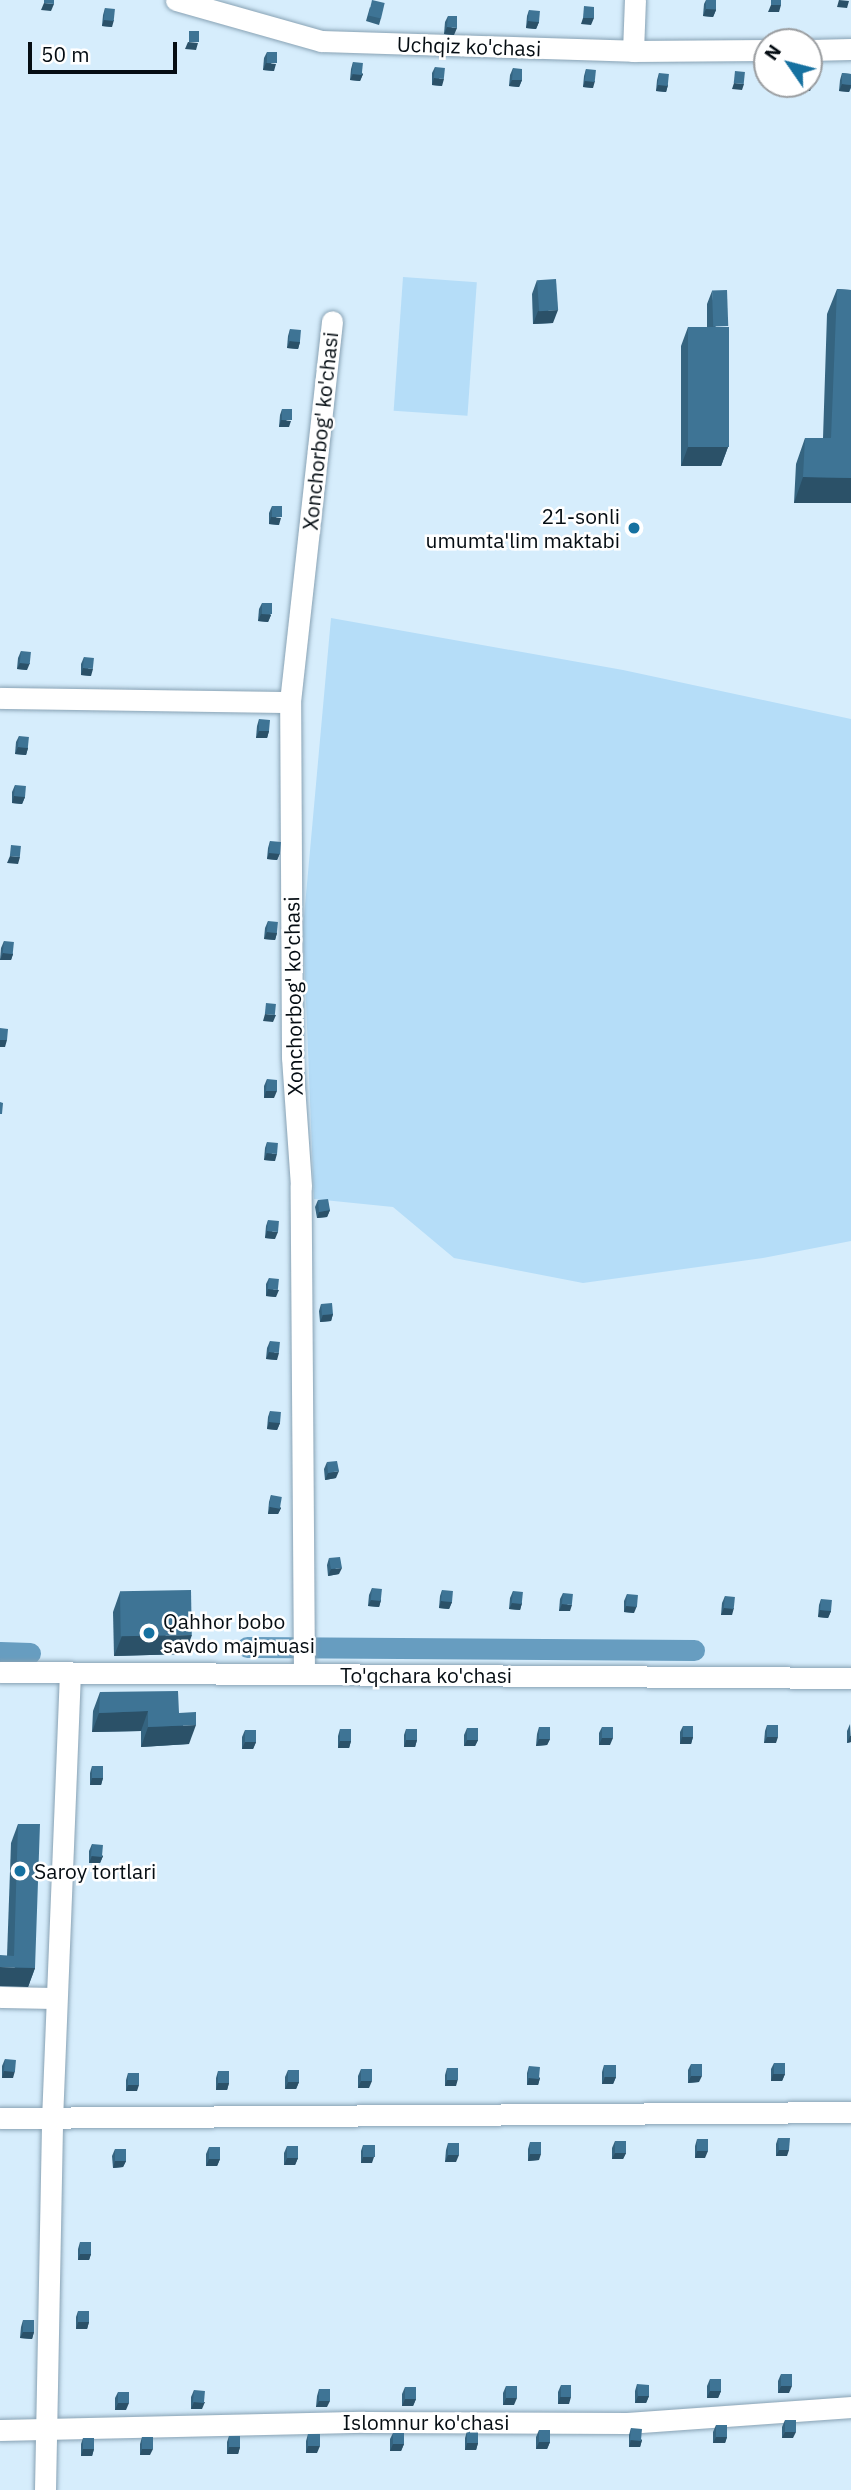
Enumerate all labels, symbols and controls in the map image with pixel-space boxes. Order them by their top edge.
scale bar [32,28,180,72]
north arrow [753,28,823,98]
street label: Uchqiz ko'chasi [396,31,542,61]
text: 50 m [41,40,90,68]
text: N [759,40,786,65]
street label: Xonchorbog' ko'chasi [297,331,343,531]
place label: 21-sonli umumta'lim maktabi [425,503,620,553]
marker: 21-sonli umumta'lim maktabi [626,520,642,536]
street label: Xonchorbog' ko'chasi [279,896,307,1096]
place label: Qahhor bobo savdo majmuasi [163,1608,315,1658]
marker: Qahhor bobo savdo majmuasi [141,1625,157,1641]
street label: To'qchara ko'chasi [340,1662,512,1688]
place label: Saroy tortlari [34,1858,156,1884]
marker: Saroy tortlari [12,1863,28,1879]
street label: Islomnur ko'chasi [343,2409,509,2435]

